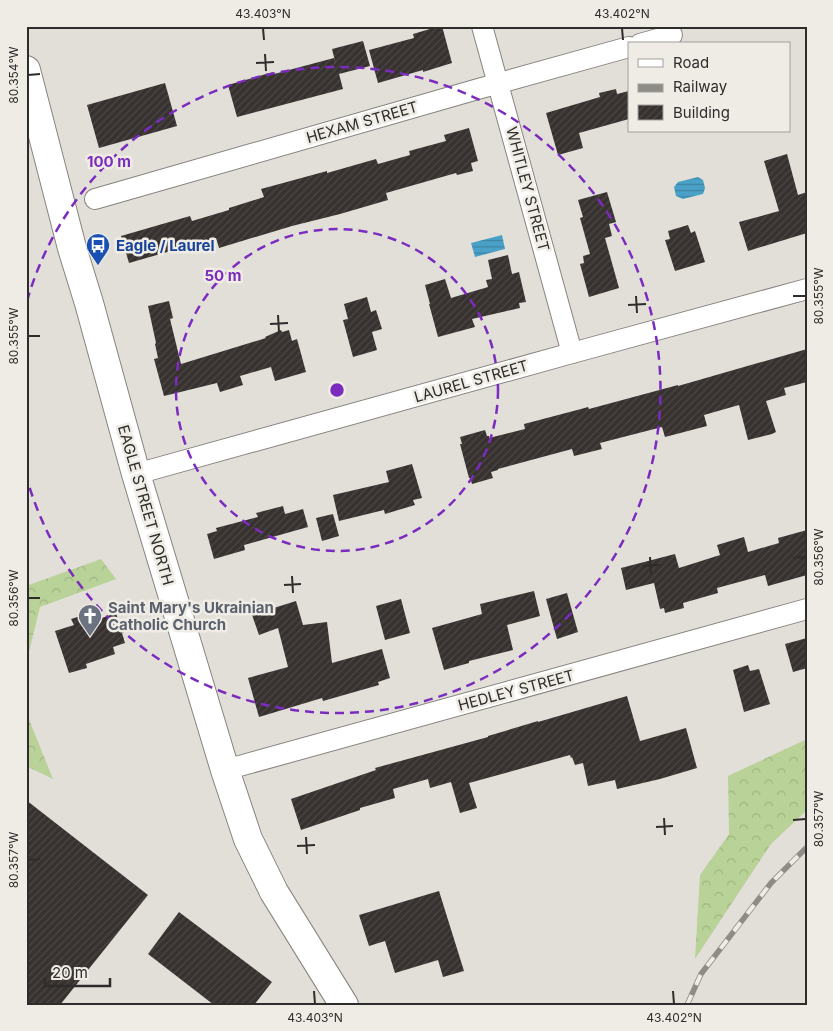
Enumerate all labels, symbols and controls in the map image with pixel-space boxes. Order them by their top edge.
text: 43.403°N [235,6,291,21]
text: 43.402°N [594,6,650,21]
legend [628,42,790,132]
text: 80.354°W [6,46,21,104]
text: Road [673,53,709,72]
text: Railway [673,77,728,96]
street label: HEXAM STREET [304,97,420,147]
text: Building [673,103,730,122]
street label: WHITLEY STREET [502,125,554,253]
text: 100 m [87,152,131,171]
bus stop icon: Eagle / Laurel [85,232,111,266]
place label: Eagle / Laurel [116,236,215,255]
text: 50 m [205,266,241,285]
text: 80.355°W [811,267,826,325]
text: 80.355°W [6,307,21,365]
street label: LAUREL STREET [412,356,530,406]
centre of rings [328,381,346,399]
street label: EAGLE STREET NORTH [114,423,178,587]
text: 80.356°W [811,528,826,586]
text: 80.356°W [6,569,21,627]
place label: Saint Mary's Ukrainian Catholic Church [108,598,274,634]
church icon: Saint Mary's Ukrainian Catholic Church [77,603,103,637]
street label: HEDLEY STREET [456,665,576,715]
text: 80.357°W [811,791,826,847]
text: 80.357°W [6,832,21,888]
scale bar [45,956,110,988]
text: 20 m [52,963,88,982]
text: 43.403°N [287,1010,343,1025]
text: 43.402°N [646,1010,702,1025]

